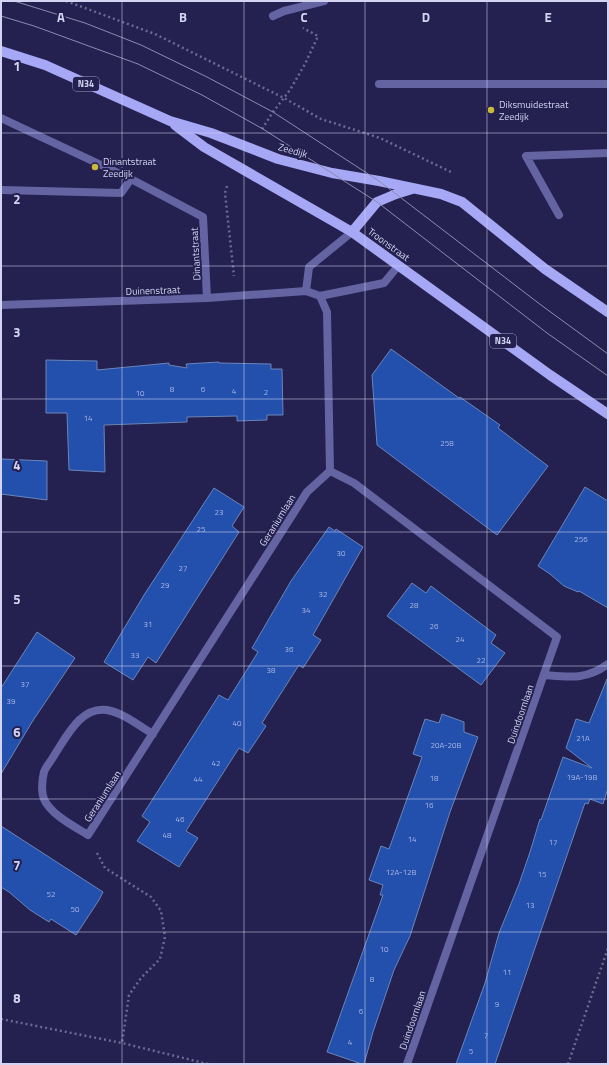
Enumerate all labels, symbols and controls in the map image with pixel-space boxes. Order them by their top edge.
text: A [57,7,65,27]
text: B [179,7,187,27]
text: C [300,7,308,27]
text: D [422,7,430,27]
text: E [544,7,552,27]
text: 1 [13,56,21,76]
road number: N34 [73,77,99,91]
place label: Diksmuidestraat Zeedijk [499,97,569,124]
marker: Diksmuidestraat Zeedijk [486,105,496,115]
street label: Zeedijk [277,139,309,162]
place label: Dinantstraat Zeedijk [103,154,157,181]
marker: Dinantstraat Zeedijk [90,162,100,172]
text: 2 [13,189,21,209]
street label: Troonstraat [365,224,413,265]
street label: Dinantstraat [187,227,204,281]
street label: Duinenstraat [125,282,181,299]
text: 3 [13,322,21,342]
road number: N34 [490,334,516,348]
house number: 8 [170,383,175,395]
house number: 6 [201,383,206,395]
house number: 4 [232,385,237,397]
house number: 2 [264,386,268,398]
house number: 10 [136,387,145,399]
house number: 14 [84,412,93,424]
house number: 258 [440,437,454,449]
text: 4 [13,455,21,475]
street label: Geraniumlaan [256,491,299,549]
house number: 23 [215,506,223,518]
house number: 25 [197,523,206,535]
house number: 256 [574,533,588,545]
house number: 30 [337,547,346,559]
house number: 27 [179,562,187,574]
house number: 29 [161,579,170,591]
house number: 32 [319,588,327,600]
text: 5 [13,589,21,609]
house number: 28 [410,599,419,611]
house number: 34 [302,604,311,616]
house number: 31 [144,618,152,630]
house number: 26 [430,620,439,632]
house number: 24 [456,633,465,645]
house number: 36 [285,643,294,655]
house number: 33 [131,649,139,661]
house number: 22 [477,654,485,666]
house number: 38 [267,664,276,676]
house number: 37 [21,678,29,690]
street label: Duindoornlaan [503,683,538,746]
house number: 39 [7,695,16,707]
house number: 40 [233,717,242,729]
text: 6 [13,722,21,742]
house number: 21A [576,732,590,744]
house number: 20A-20B [430,739,462,751]
house number: 42 [212,757,220,769]
street label: Geraniumlaan [80,768,125,825]
house number: 19A-19B [566,771,598,783]
house number: 18 [430,772,439,784]
house number: 44 [194,773,203,785]
house number: 16 [425,799,434,811]
house number: 46 [176,813,185,825]
house number: 48 [163,829,172,841]
house number: 14 [408,833,417,845]
house number: 17 [549,836,557,848]
text: 7 [13,855,21,875]
house number: 12A-12B [385,866,417,878]
house number: 15 [538,868,547,880]
house number: 52 [47,888,55,900]
house number: 13 [526,899,534,911]
house number: 50 [71,903,80,915]
house number: 10 [380,943,389,955]
house number: 11 [503,966,511,978]
house number: 8 [370,973,375,985]
text: 8 [13,988,21,1008]
street label: Duindoornlaan [395,989,430,1052]
house number: 9 [495,998,500,1010]
house number: 6 [359,1005,364,1017]
house number: 7 [484,1029,488,1041]
house number: 4 [348,1036,353,1048]
house number: 5 [469,1045,474,1057]

